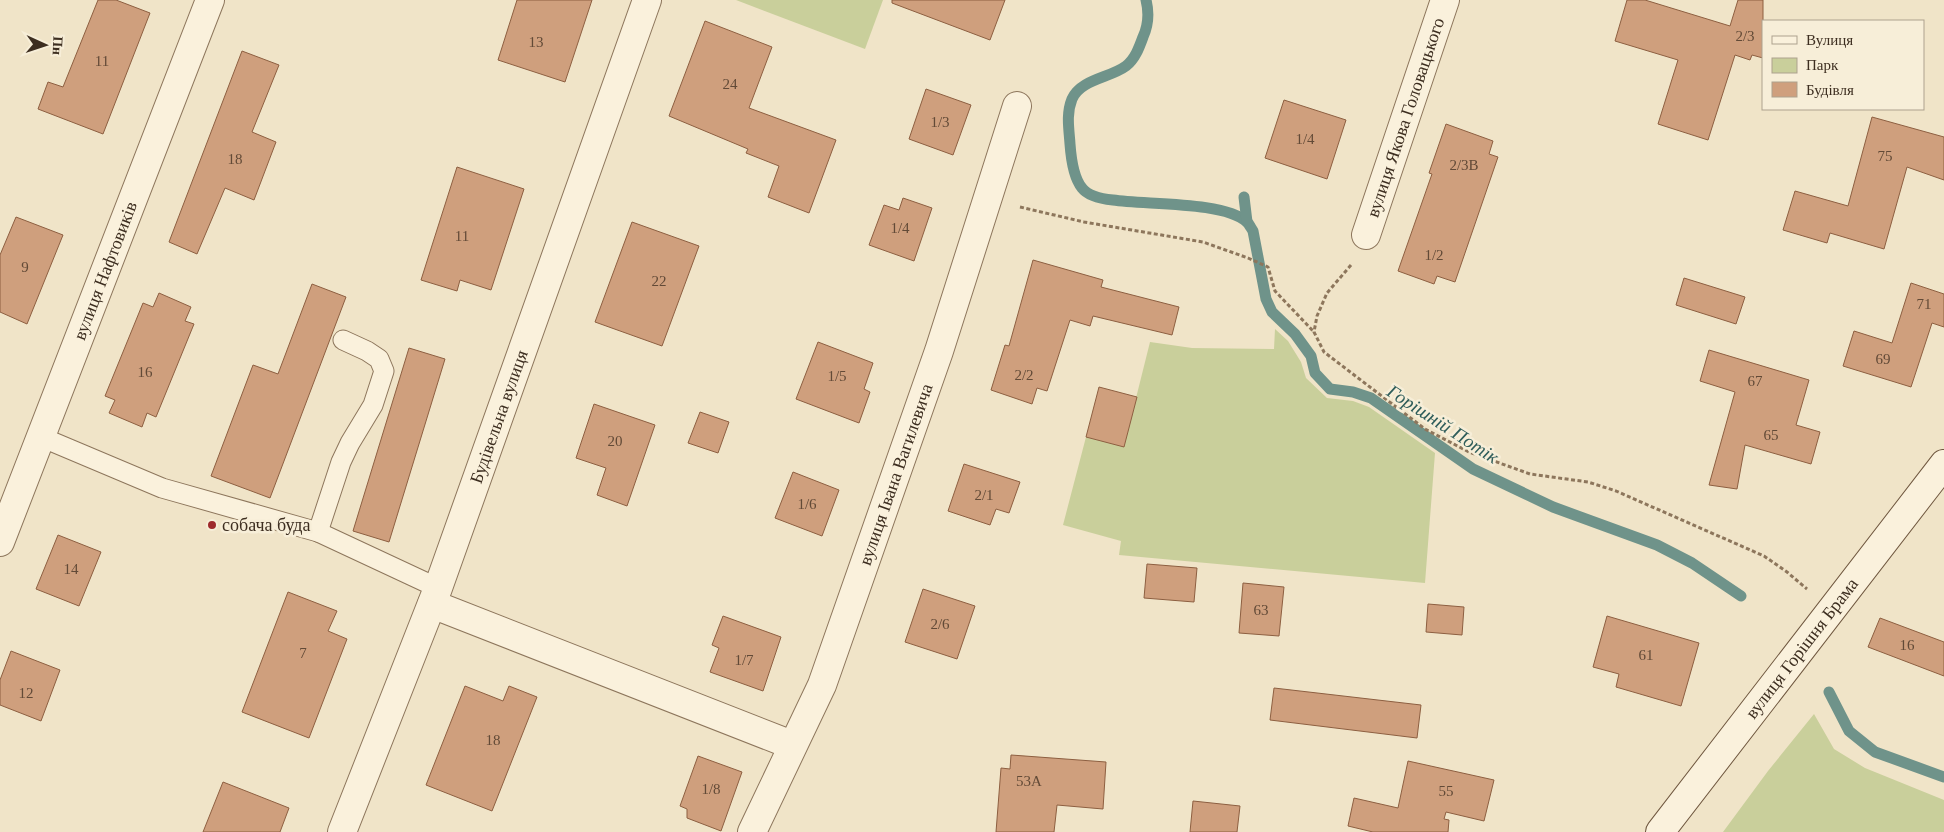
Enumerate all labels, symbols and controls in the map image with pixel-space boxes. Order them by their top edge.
street label: вулиця Якова Головацького [1363,15,1448,220]
north arrow [20,20,70,70]
legend [1762,20,1924,110]
house number: 2/3 [1735,28,1755,44]
text: Вулиця [1806,32,1853,48]
house number: 13 [529,34,544,50]
text: Пн [49,36,65,56]
house number: 11 [95,53,109,69]
text: Парк [1806,57,1839,73]
house number: 24 [723,76,738,92]
text: Будівля [1806,82,1854,98]
house number: 1/3 [930,114,950,130]
house number: 1/4 [1295,131,1315,147]
house number: 75 [1878,148,1893,164]
house number: 18 [228,151,243,167]
house number: 2/3В [1449,157,1479,173]
street label: вулиця Нафтовиків [69,199,141,343]
house number: 1/4 [890,220,910,236]
house number: 11 [455,228,469,244]
house number: 1/2 [1424,247,1444,263]
house number: 9 [21,259,29,275]
house number: 22 [652,273,667,289]
house number: 71 [1917,296,1932,312]
street label: Будівельна вулиця [466,347,532,486]
house number: 69 [1876,351,1891,367]
house number: 16 [138,364,153,380]
house number: 2/2 [1014,367,1034,383]
house number: 1/5 [827,368,847,384]
house number: 67 [1748,373,1763,389]
water label: Горішній Потік [1383,380,1504,468]
street label: вулиця Івана Вагилевича [855,381,937,568]
house number: 65 [1764,427,1779,443]
house number: 20 [608,433,623,449]
house number: 2/1 [974,487,994,503]
house number: 1/6 [797,496,817,512]
place label: собача буда [222,515,310,535]
marker: собача буда [206,519,218,531]
house number: 14 [64,561,79,577]
street label: вулиця Горішня Брама [1741,574,1862,722]
house number: 63 [1254,602,1269,618]
house number: 2/6 [930,616,950,632]
house number: 16 [1900,637,1915,653]
house number: 7 [299,645,307,661]
house number: 61 [1639,647,1654,663]
house number: 1/7 [734,652,754,668]
house number: 12 [19,685,34,701]
house number: 18 [486,732,501,748]
house number: 53А [1016,773,1042,789]
house number: 1/8 [701,781,721,797]
house number: 55 [1439,783,1454,799]

